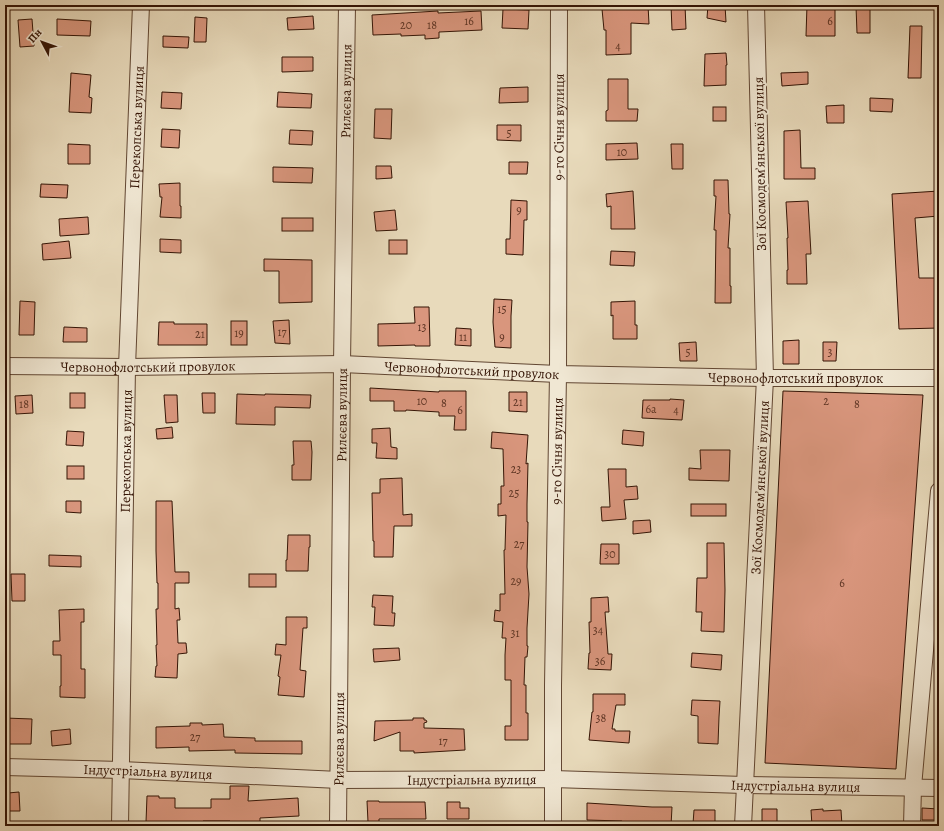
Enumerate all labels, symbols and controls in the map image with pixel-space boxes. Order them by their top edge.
house number: 16 [464,13,474,29]
house number: 6 [827,13,833,29]
house number: 20 [400,17,412,33]
house number: 18 [427,17,437,33]
north arrow [22,22,62,62]
text: Пн [24,25,46,46]
house number: 4 [615,38,621,54]
street label: Рилєєва вулиця [336,44,356,138]
street label: Перекопська вулиця [124,65,148,189]
street label: 9-го Січня вулиця [549,73,568,181]
street label: Зої Космодем’янської вулиця [749,77,771,251]
house number: 5 [506,125,512,141]
house number: 10 [617,144,627,160]
house number: 9 [516,202,522,218]
house number: 15 [497,301,507,317]
house number: 13 [417,319,427,335]
house number: 17 [277,324,288,340]
house number: 19 [234,325,244,341]
house number: 21 [195,326,205,342]
house number: 11 [459,329,467,345]
house number: 9 [499,329,505,345]
house number: 5 [685,344,691,360]
house number: 3 [828,344,833,360]
street label: Червонофлотський провулок [60,356,236,377]
street label: Червонофлотський провулок [384,356,560,384]
street label: Червонофлотський провулок [708,367,883,388]
street label: Рилєєва вулиця [332,368,351,462]
street label: Перекопська вулиця [115,389,136,513]
house number: 10 [417,393,427,409]
house number: 2 [823,393,829,409]
house number: 21 [513,394,523,410]
house number: 8 [441,395,447,411]
house number: 18 [19,396,29,412]
house number: 8 [854,396,860,412]
street label: 9-го Січня вулиця [546,397,567,505]
street label: Зої Космодем’янської вулиця [746,400,773,575]
house number: 6а [645,401,657,417]
house number: 6 [457,402,463,418]
house number: 4 [673,402,679,418]
house number: 23 [511,461,521,477]
house number: 25 [509,485,519,501]
house number: 27 [514,536,525,552]
house number: 30 [604,546,616,562]
house number: 29 [510,573,522,589]
house number: 6 [839,575,845,591]
house number: 34 [593,622,604,638]
house number: 31 [510,625,520,641]
house number: 36 [595,653,606,669]
street label: Рилєєва вулиця [329,692,349,786]
house number: 38 [596,710,607,726]
house number: 27 [190,729,201,745]
house number: 17 [438,733,449,749]
street label: Індустріальна вулиця [83,760,213,784]
street label: Індустріальна вулиця [407,770,537,789]
street label: Індустріальна вулиця [731,775,861,796]

